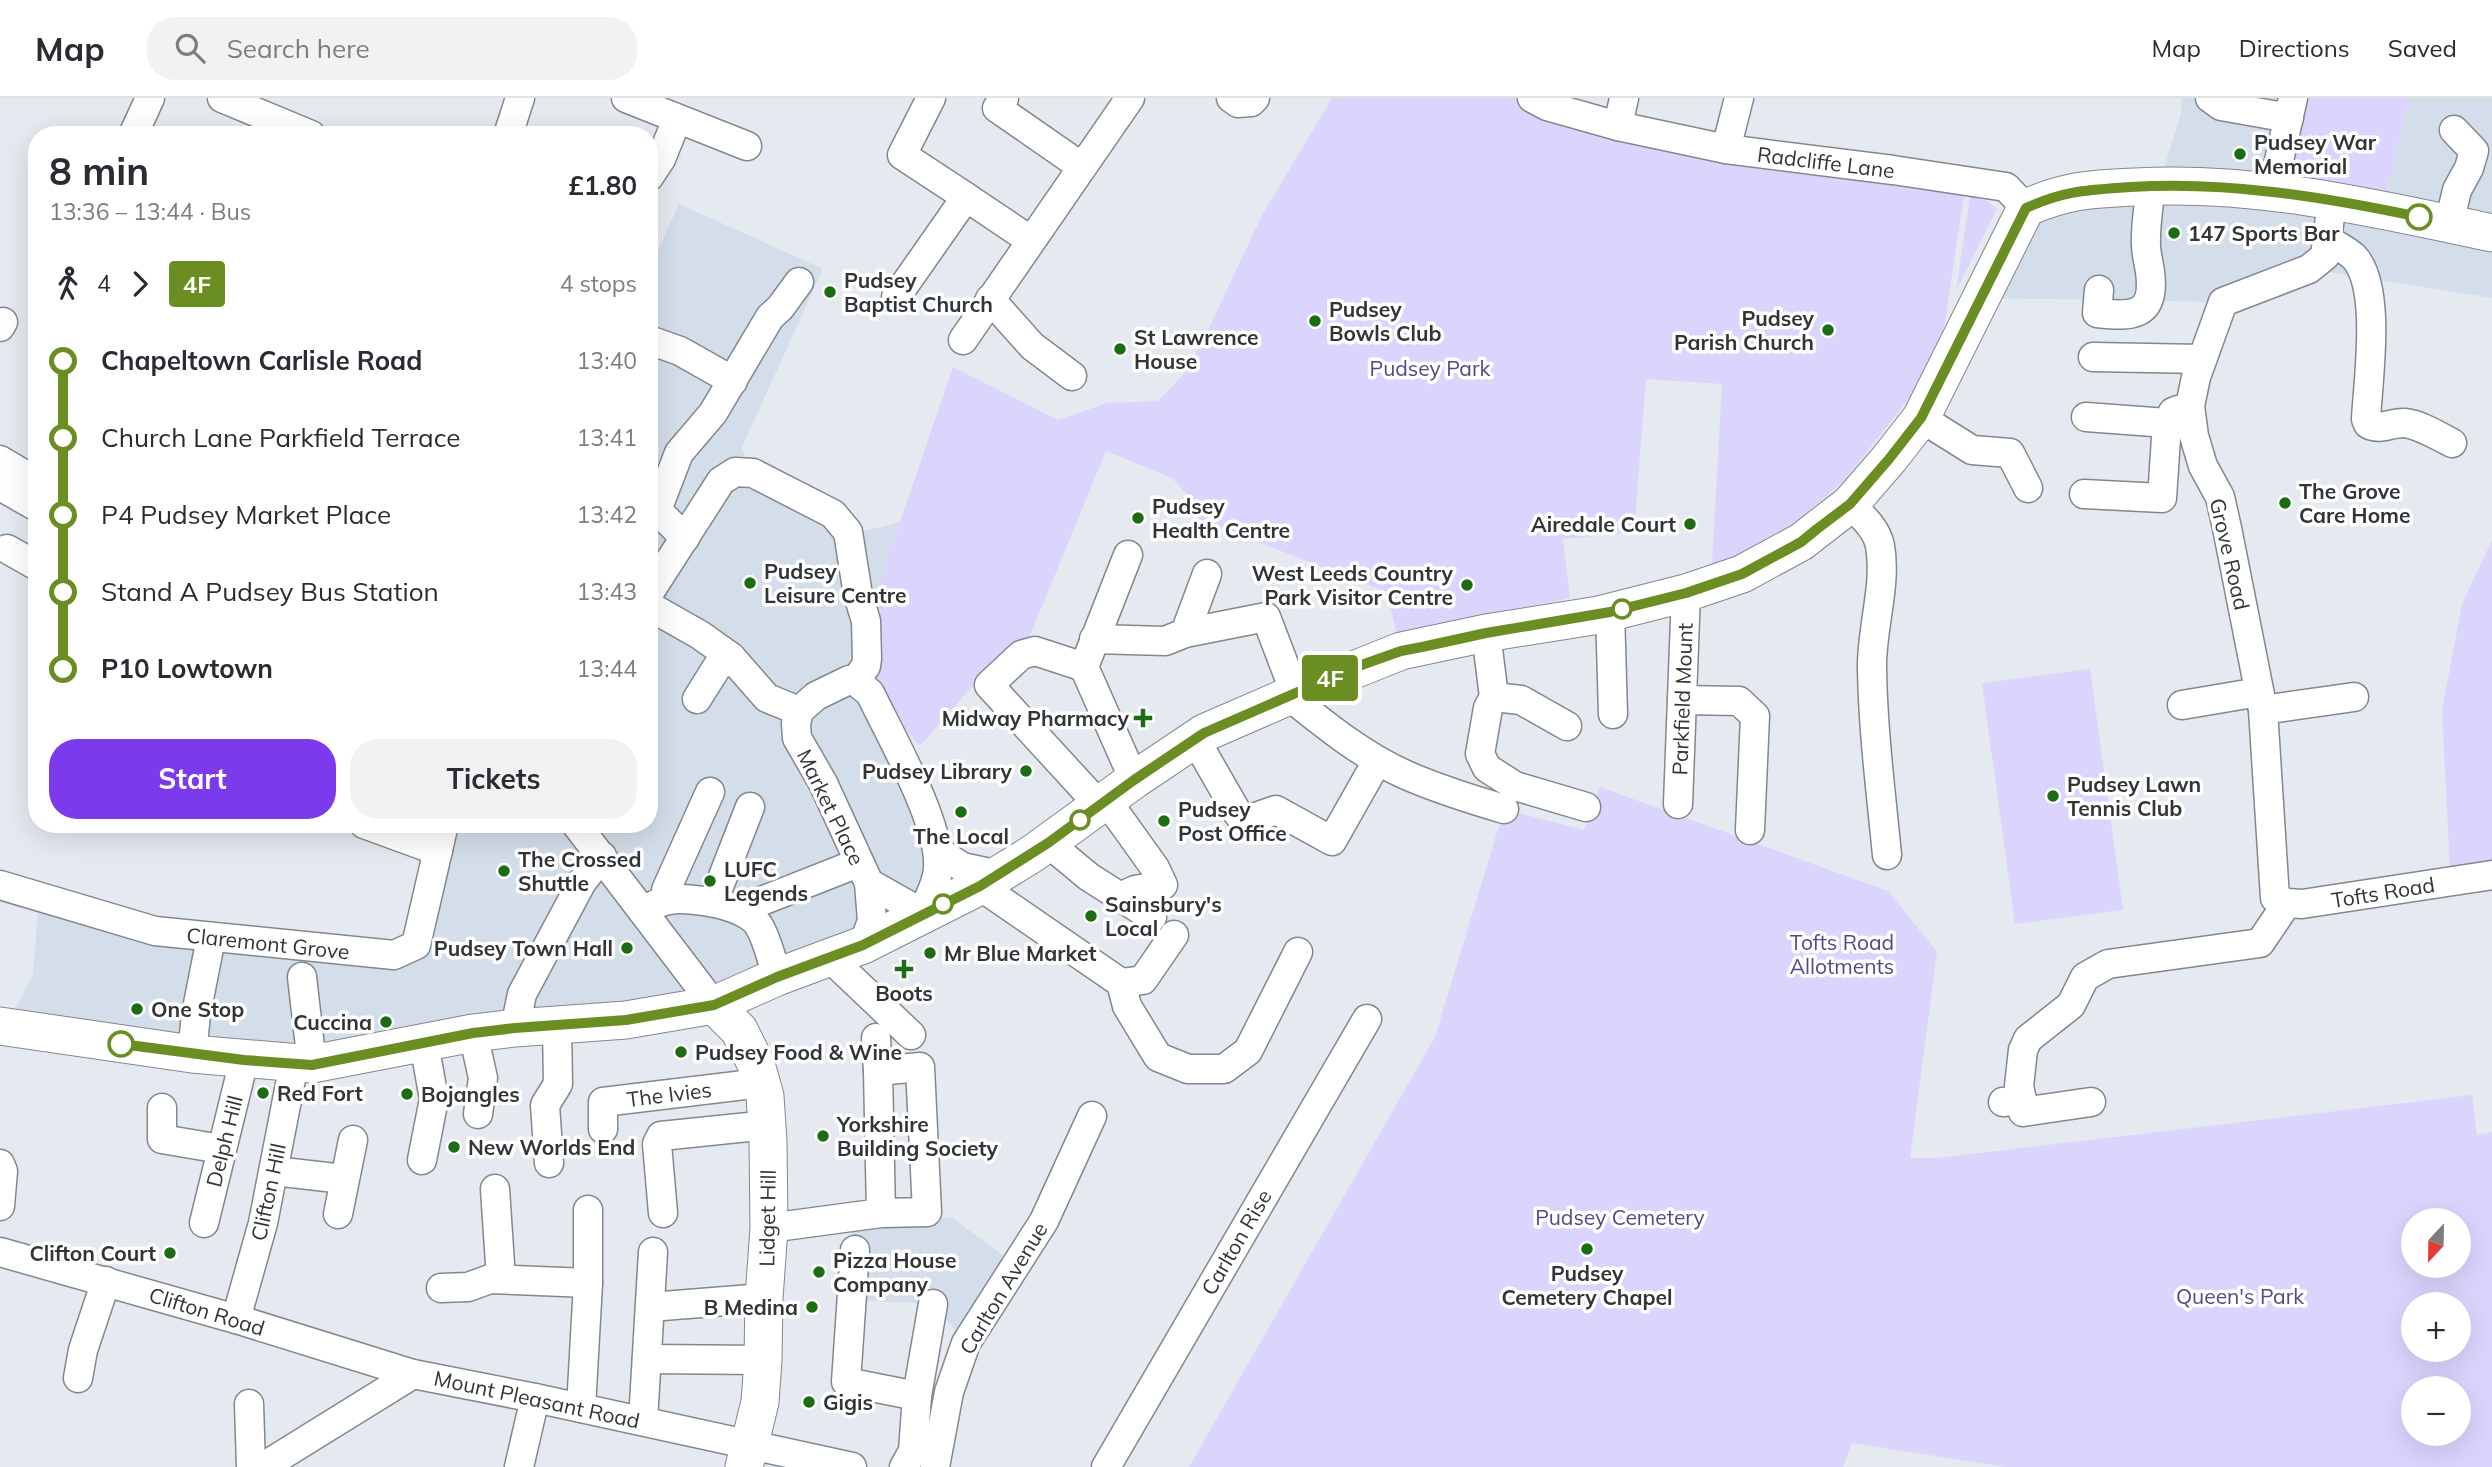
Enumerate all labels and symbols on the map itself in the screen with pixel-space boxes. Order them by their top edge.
place label: Pudsey War Memorial [2254,129,2377,179]
street label: Radcliffe Lane [1756,141,1896,183]
marker: Pudsey War Memorial [2232,146,2248,162]
unlabelled marker [2406,204,2432,230]
place label: 147 Sports Bar [2188,220,2340,246]
marker: 147 Sports Bar [2166,225,2182,241]
place label: Pudsey Baptist Church [844,267,993,317]
marker: Pudsey Baptist Church [822,284,838,300]
place label: Pudsey Bowls Club [1329,296,1441,346]
place label: Pudsey Parish Church [1674,305,1815,355]
marker: Pudsey Bowls Club [1307,313,1323,329]
marker: Pudsey Parish Church [1820,322,1836,338]
place label: St Lawrence House [1134,324,1259,374]
marker: St Lawrence House [1112,341,1128,357]
park label: Pudsey Park [1370,355,1491,381]
place label: The Grove Care Home [2299,478,2410,528]
place label: Pudsey Health Centre [1152,493,1290,543]
marker: The Grove Care Home [2277,495,2293,511]
street label: Grove Road [2205,496,2255,612]
marker: Pudsey Health Centre [1130,510,1146,526]
place label: Airedale Court [1531,511,1676,537]
marker: Airedale Court [1682,516,1698,532]
place label: Pudsey Leisure Centre [764,558,906,608]
place label: West Leeds Country Park Visitor Centre [1252,560,1454,610]
marker: Pudsey Leisure Centre [742,575,758,591]
marker: West Leeds Country Park Visitor Centre [1459,577,1475,593]
unlabelled marker [1612,599,1632,619]
street label: Parkfield Mount [1666,622,1698,776]
line badge: 4F [1298,655,1362,701]
place label: Midway Pharmacy [942,705,1130,731]
marker: Midway Pharmacy [1135,710,1151,726]
street label: Market Place [792,745,870,869]
place label: Pudsey Library [862,758,1013,784]
marker: Pudsey Library [1018,763,1034,779]
place label: Pudsey Lawn Tennis Club [2067,771,2201,821]
marker: Pudsey Lawn Tennis Club [2045,788,2061,804]
place label: Pudsey Post Office [1178,796,1287,846]
marker: The Local [953,804,969,820]
unlabelled marker [1070,810,1090,830]
marker: Pudsey Post Office [1156,813,1172,829]
place label: The Local [913,823,1009,849]
place label: The Crossed Shuttle [518,846,641,896]
place label: LUFC Legends [724,856,808,906]
marker: The Crossed Shuttle [496,863,512,879]
street label: Tofts Road [2329,871,2437,913]
marker: LUFC Legends [702,873,718,889]
place label: Sainsbury's Local [1105,891,1222,941]
unlabelled marker [933,894,953,914]
marker: Sainsbury's Local [1083,908,1099,924]
street label: Claremont Grove [185,922,351,964]
park label: Tofts Road Allotments [1790,929,1894,979]
place label: Pudsey Town Hall [434,935,613,961]
marker: Pudsey Town Hall [619,940,635,956]
place label: Mr Blue Market [944,940,1096,966]
marker: Mr Blue Market [922,945,938,961]
marker: Boots [896,961,912,977]
place label: Boots [875,980,933,1006]
place label: One Stop [151,996,244,1022]
marker: One Stop [129,1001,145,1017]
place label: Cuccina [293,1009,372,1035]
marker: Cuccina [378,1014,394,1030]
unlabelled marker [108,1031,134,1057]
place label: Pudsey Food & Wine [695,1039,902,1065]
marker: Pudsey Food & Wine [673,1044,689,1060]
street label: The Ivies [625,1076,713,1112]
place label: Red Fort [277,1080,363,1106]
place label: Bojangles [421,1081,520,1107]
marker: Red Fort [255,1085,271,1101]
marker: Bojangles [399,1086,415,1102]
street label: Delph Hill [200,1092,248,1190]
place label: Yorkshire Building Society [836,1111,999,1161]
marker: Yorkshire Building Society [815,1128,831,1144]
place label: New Worlds End [468,1134,635,1160]
marker: New Worlds End [446,1139,462,1155]
street label: Clifton Hill [245,1141,291,1243]
street label: Lidget Hill [753,1169,781,1267]
street label: Carlton Rise [1195,1185,1277,1299]
park label: Pudsey Cemetery [1535,1204,1705,1230]
north arrow [2401,1208,2471,1278]
street label: Carlton Avenue [953,1217,1053,1359]
place label: Clifton Court [29,1240,156,1266]
marker: Pudsey Cemetery Chapel [1579,1241,1595,1257]
marker: Clifton Court [162,1245,178,1261]
place label: Pizza House Company [833,1247,956,1297]
place label: Pudsey Cemetery Chapel [1502,1260,1672,1310]
marker: Pizza House Company [811,1264,827,1280]
street label: Clifton Road [146,1281,268,1341]
park label: Queen's Park [2176,1283,2304,1309]
place label: B Medina [704,1294,798,1320]
marker: B Medina [804,1299,820,1315]
street label: Mount Pleasant Road [432,1364,642,1434]
place label: Gigis [823,1389,873,1415]
marker: Gigis [801,1394,817,1410]

